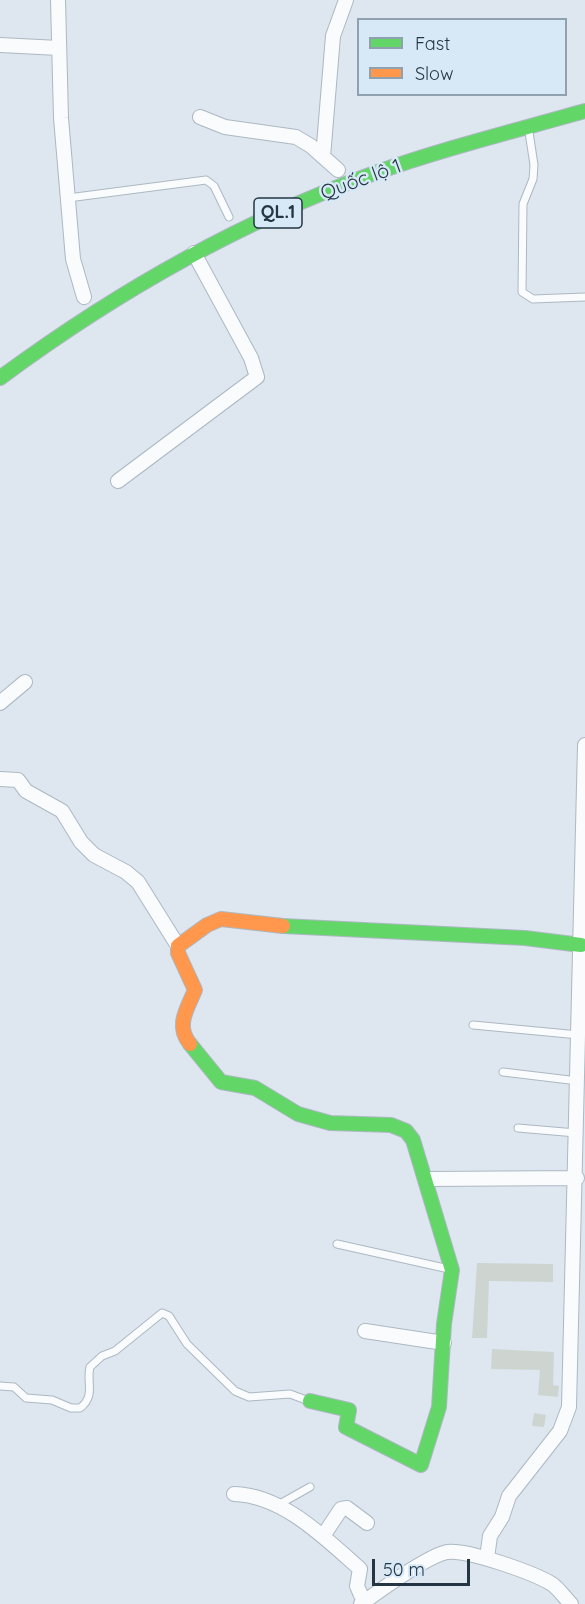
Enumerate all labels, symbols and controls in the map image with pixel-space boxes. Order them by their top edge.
legend [357,18,567,96]
text: Fast [415,32,450,55]
text: Slow [415,62,453,85]
street label: Quốc lộ 1 [317,154,405,206]
road number: QL.1 [254,198,302,228]
scale bar [375,1547,472,1585]
text: 50 m [383,1558,425,1581]

